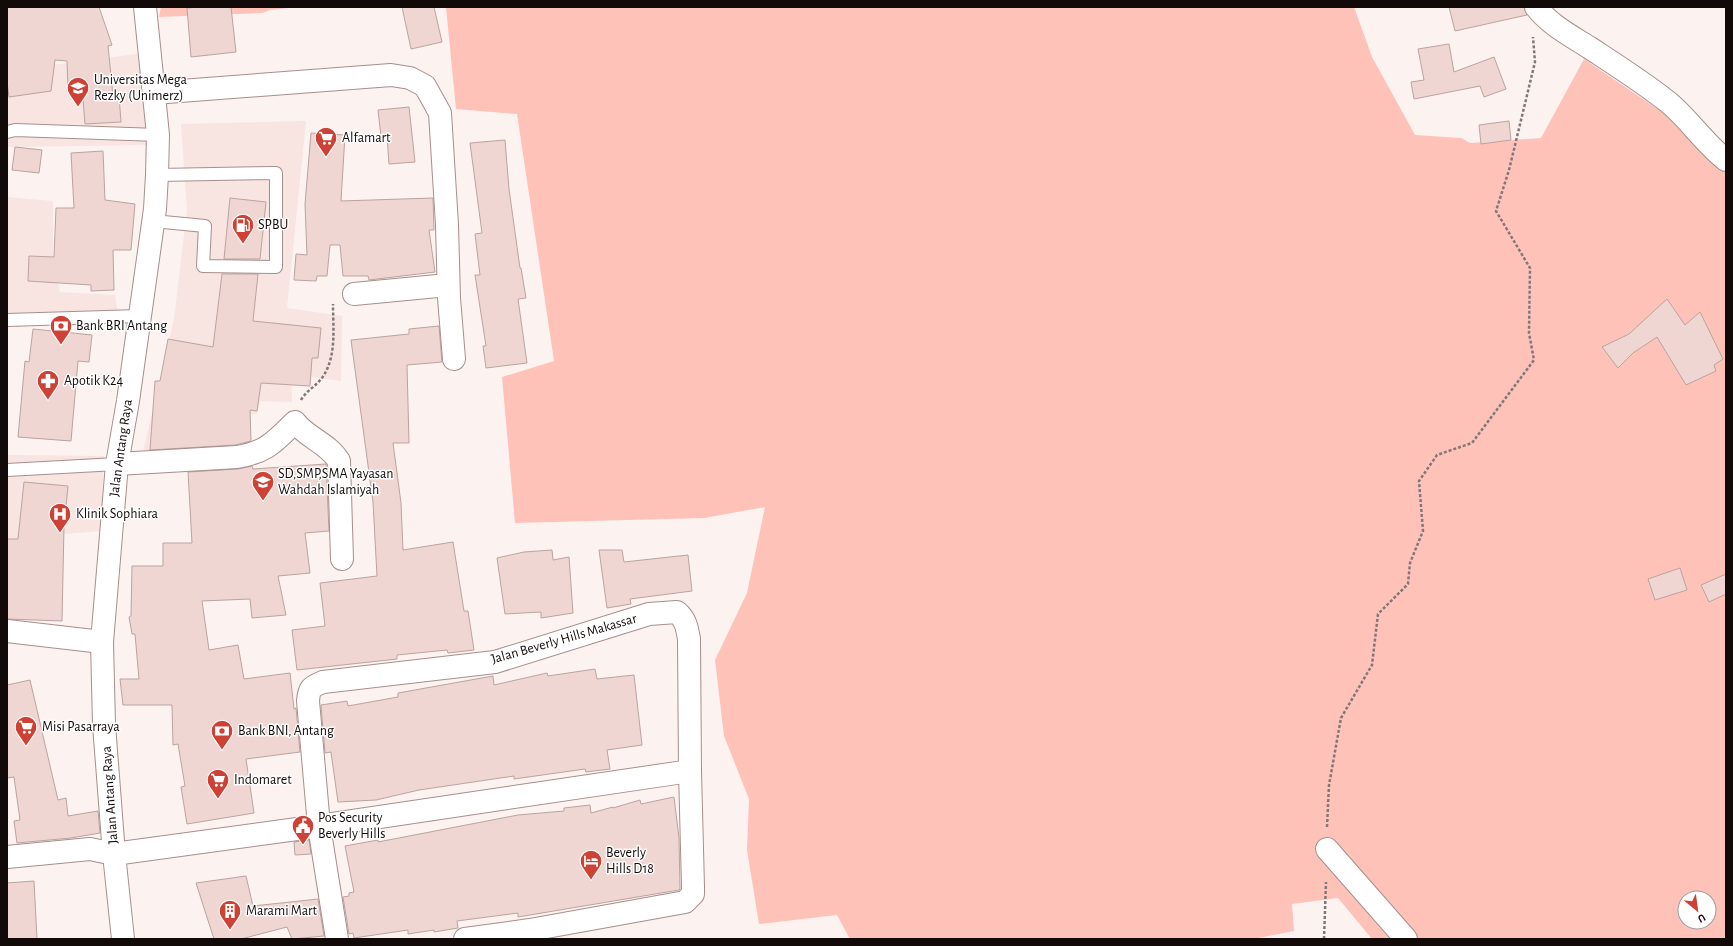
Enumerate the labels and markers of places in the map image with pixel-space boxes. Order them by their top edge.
place label: Universitas Mega Rezky (Unimerz) [94,73,187,103]
school or university icon: Universitas Mega Rezky (Unimerz) [65,75,91,108]
supermarket icon: Alfamart [313,125,339,158]
place label: Alfamart [342,131,391,145]
fuel station icon: SPBU [230,212,256,245]
place label: SPBU [258,218,288,232]
bank icon: Bank BRI Antang [48,313,74,346]
place label: Bank BRI Antang [76,319,167,333]
pharmacy icon: Apotik K24 [35,368,61,401]
place label: Apotik K24 [64,374,123,388]
place label: SD,SMP,SMA Yayasan Wahdah Islamiyah [278,467,394,497]
school or university icon: SD,SMP,SMA Yayasan Wahdah Islamiyah [250,469,276,502]
hospital icon: Klinik Sophiara [47,501,73,534]
place label: Klinik Sophiara [76,507,159,521]
supermarket icon: Misi Pasarraya [13,714,39,747]
bank icon: Bank BNI, Antang [209,718,235,751]
place label: Misi Pasarraya [42,720,120,734]
place label: Bank BNI, Antang [238,724,334,738]
supermarket icon: Indomaret [205,767,231,800]
place label: Indomaret [234,773,292,787]
place label: Pos Security Beverly Hills [318,811,385,841]
public building icon: Pos Security Beverly Hills [290,813,316,846]
place label: Beverly Hills D18 [606,846,654,876]
hotel icon: Beverly Hills D18 [578,848,604,881]
building icon: Marami Mart [217,898,243,931]
place label: Marami Mart [246,904,318,918]

